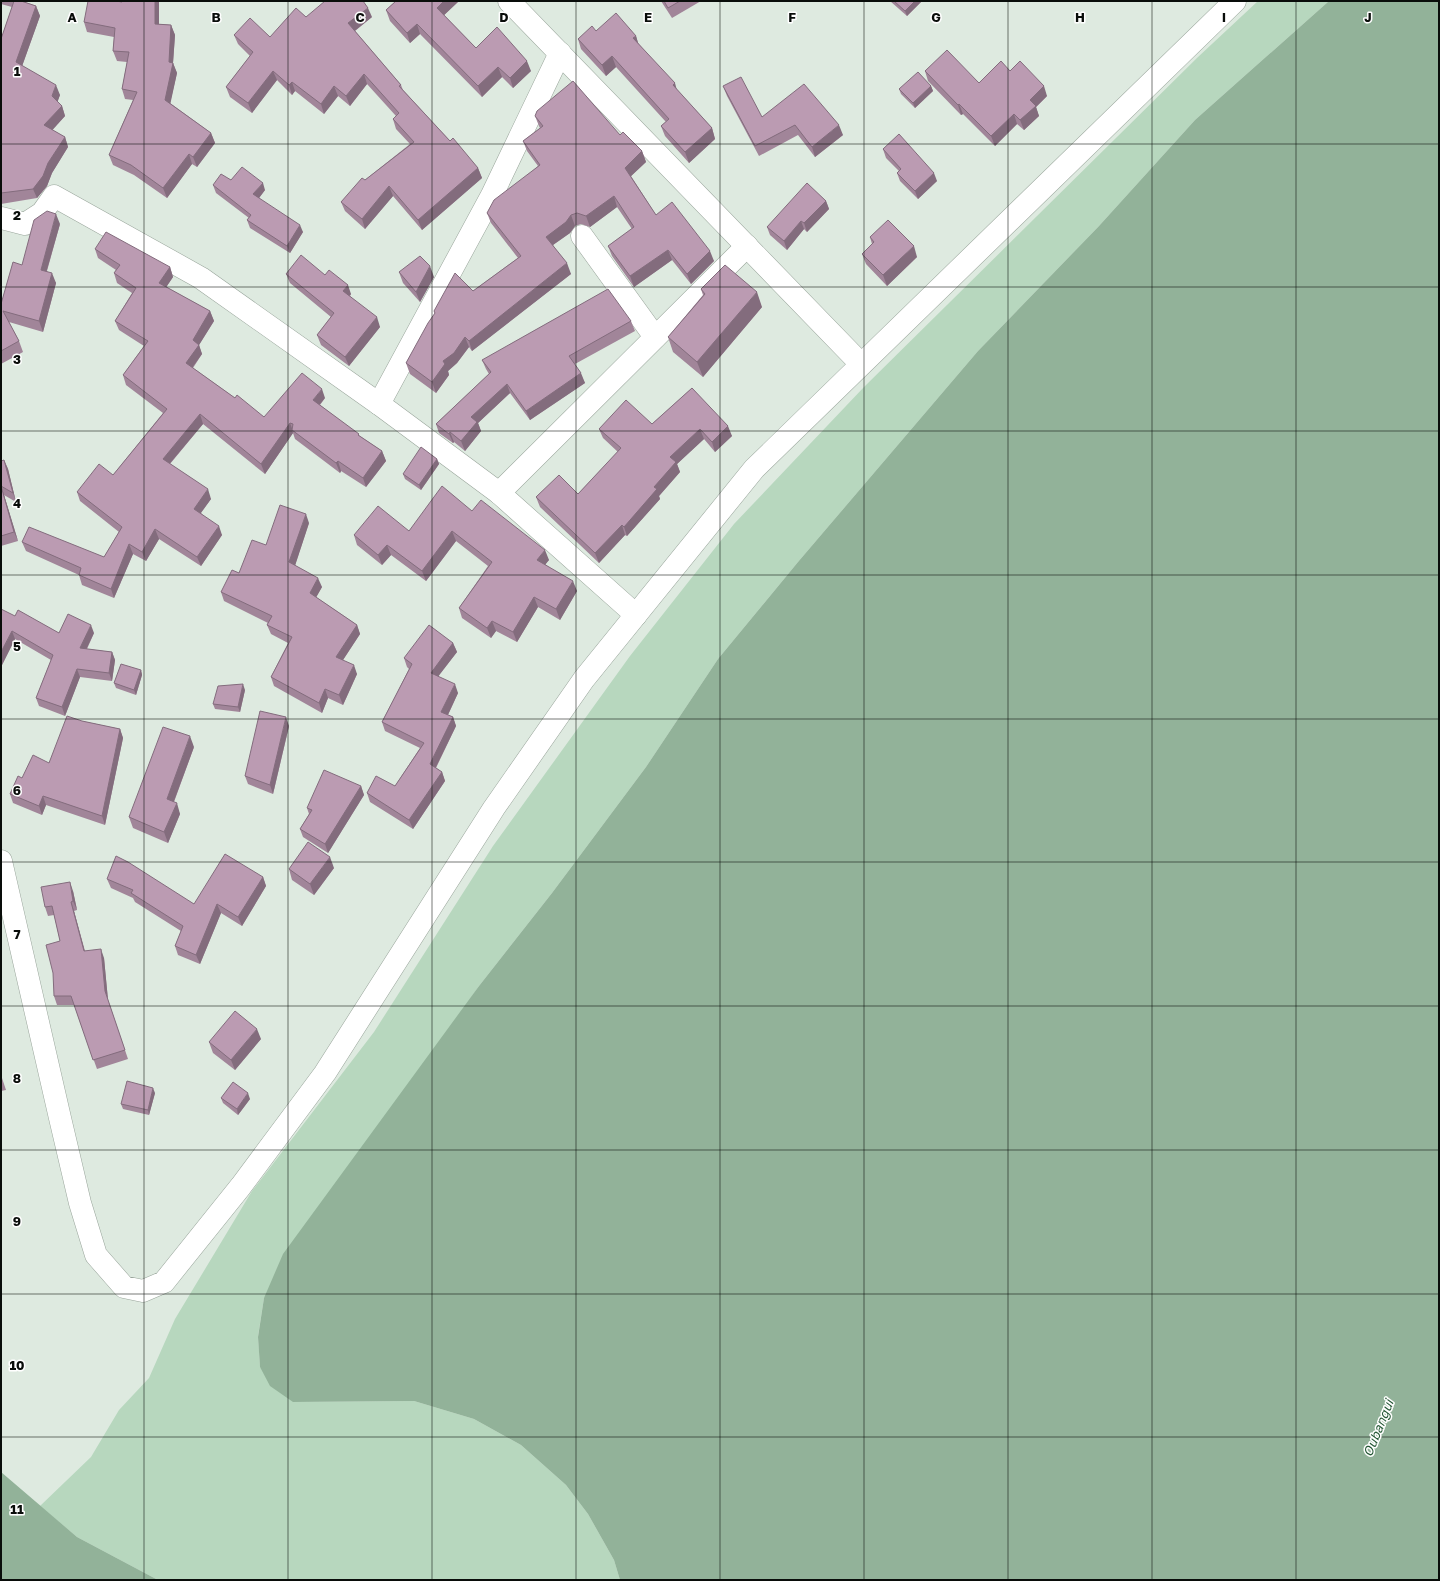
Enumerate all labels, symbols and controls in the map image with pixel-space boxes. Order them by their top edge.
text: A [67,9,77,25]
text: B [211,9,221,25]
text: C [355,9,365,25]
text: D [499,9,509,25]
text: E [644,9,652,25]
text: F [788,9,796,25]
text: G [931,9,941,25]
text: H [1075,9,1085,25]
text: I [1222,9,1226,25]
text: J [1364,9,1372,25]
text: 1 [14,63,21,79]
text: 2 [13,207,21,223]
text: 3 [13,351,21,367]
text: 4 [13,495,21,511]
text: 5 [13,638,21,654]
text: 6 [13,782,21,798]
text: 7 [13,926,21,942]
text: 8 [13,1070,21,1086]
text: 9 [13,1213,21,1229]
text: 10 [9,1357,25,1373]
water label: Oubangui [1359,1396,1397,1459]
text: 11 [10,1501,24,1517]

